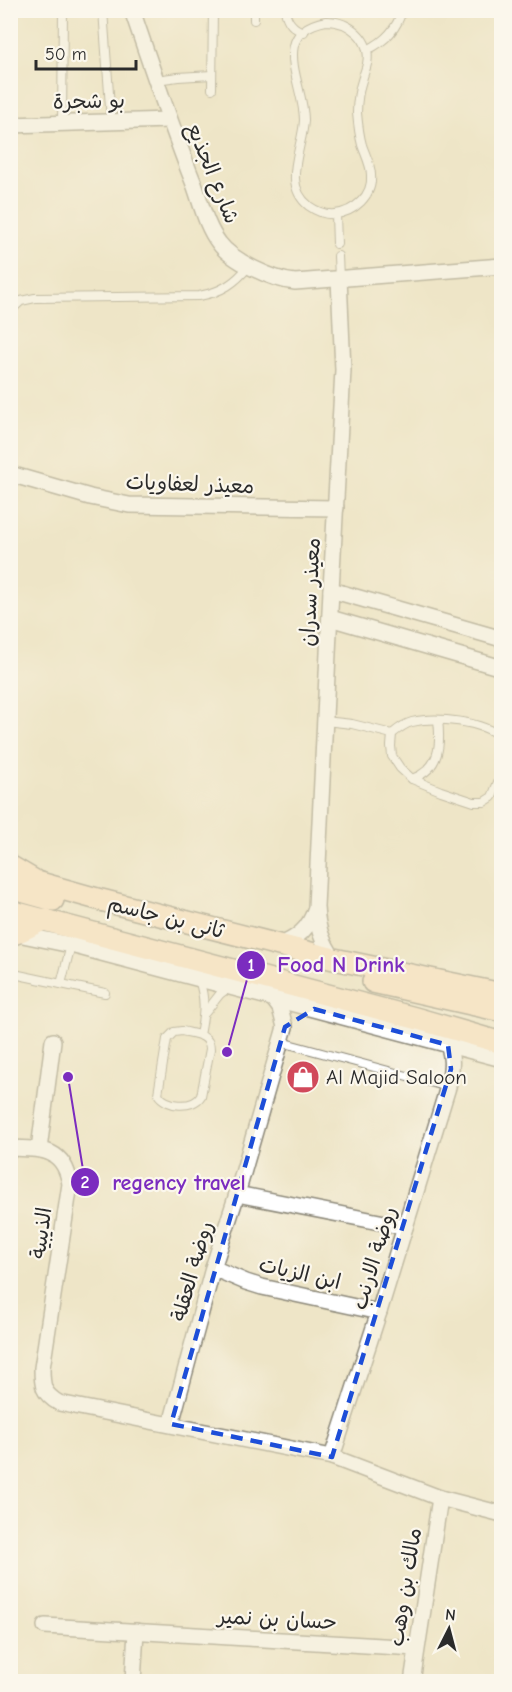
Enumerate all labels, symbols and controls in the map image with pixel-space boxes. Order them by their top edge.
scale bar [36,33,136,71]
text: 50 m [45,44,87,65]
street label: بو شجرة [53,88,125,115]
street label: شارع الجذيع [179,119,244,228]
street label: معيذر لعفاويات [125,470,255,498]
street label: معيذر سدران [295,537,325,647]
street label: ثانى بن جاسم [105,891,227,947]
callout: Food N Drink [236,945,417,985]
text: Food N Drink [277,952,405,978]
text: 1 [247,955,255,976]
shop icon: Al Majid Saloon [285,1059,321,1095]
place label: Al Majid Saloon [326,1065,467,1089]
callout: regency travel [70,1162,257,1202]
text: regency travel [112,1170,246,1196]
text: 2 [81,1172,90,1193]
street label: روضة الارنب [347,1203,402,1313]
street label: الذيبية [26,1206,57,1260]
street label: روضة العقلة [166,1218,218,1324]
street label: ابن الزيات [256,1252,343,1295]
street label: مالك بن وهب [384,1526,427,1648]
north arrow [419,1599,479,1659]
street label: حسان بن نمير [215,1604,337,1635]
text: N [444,1606,457,1625]

